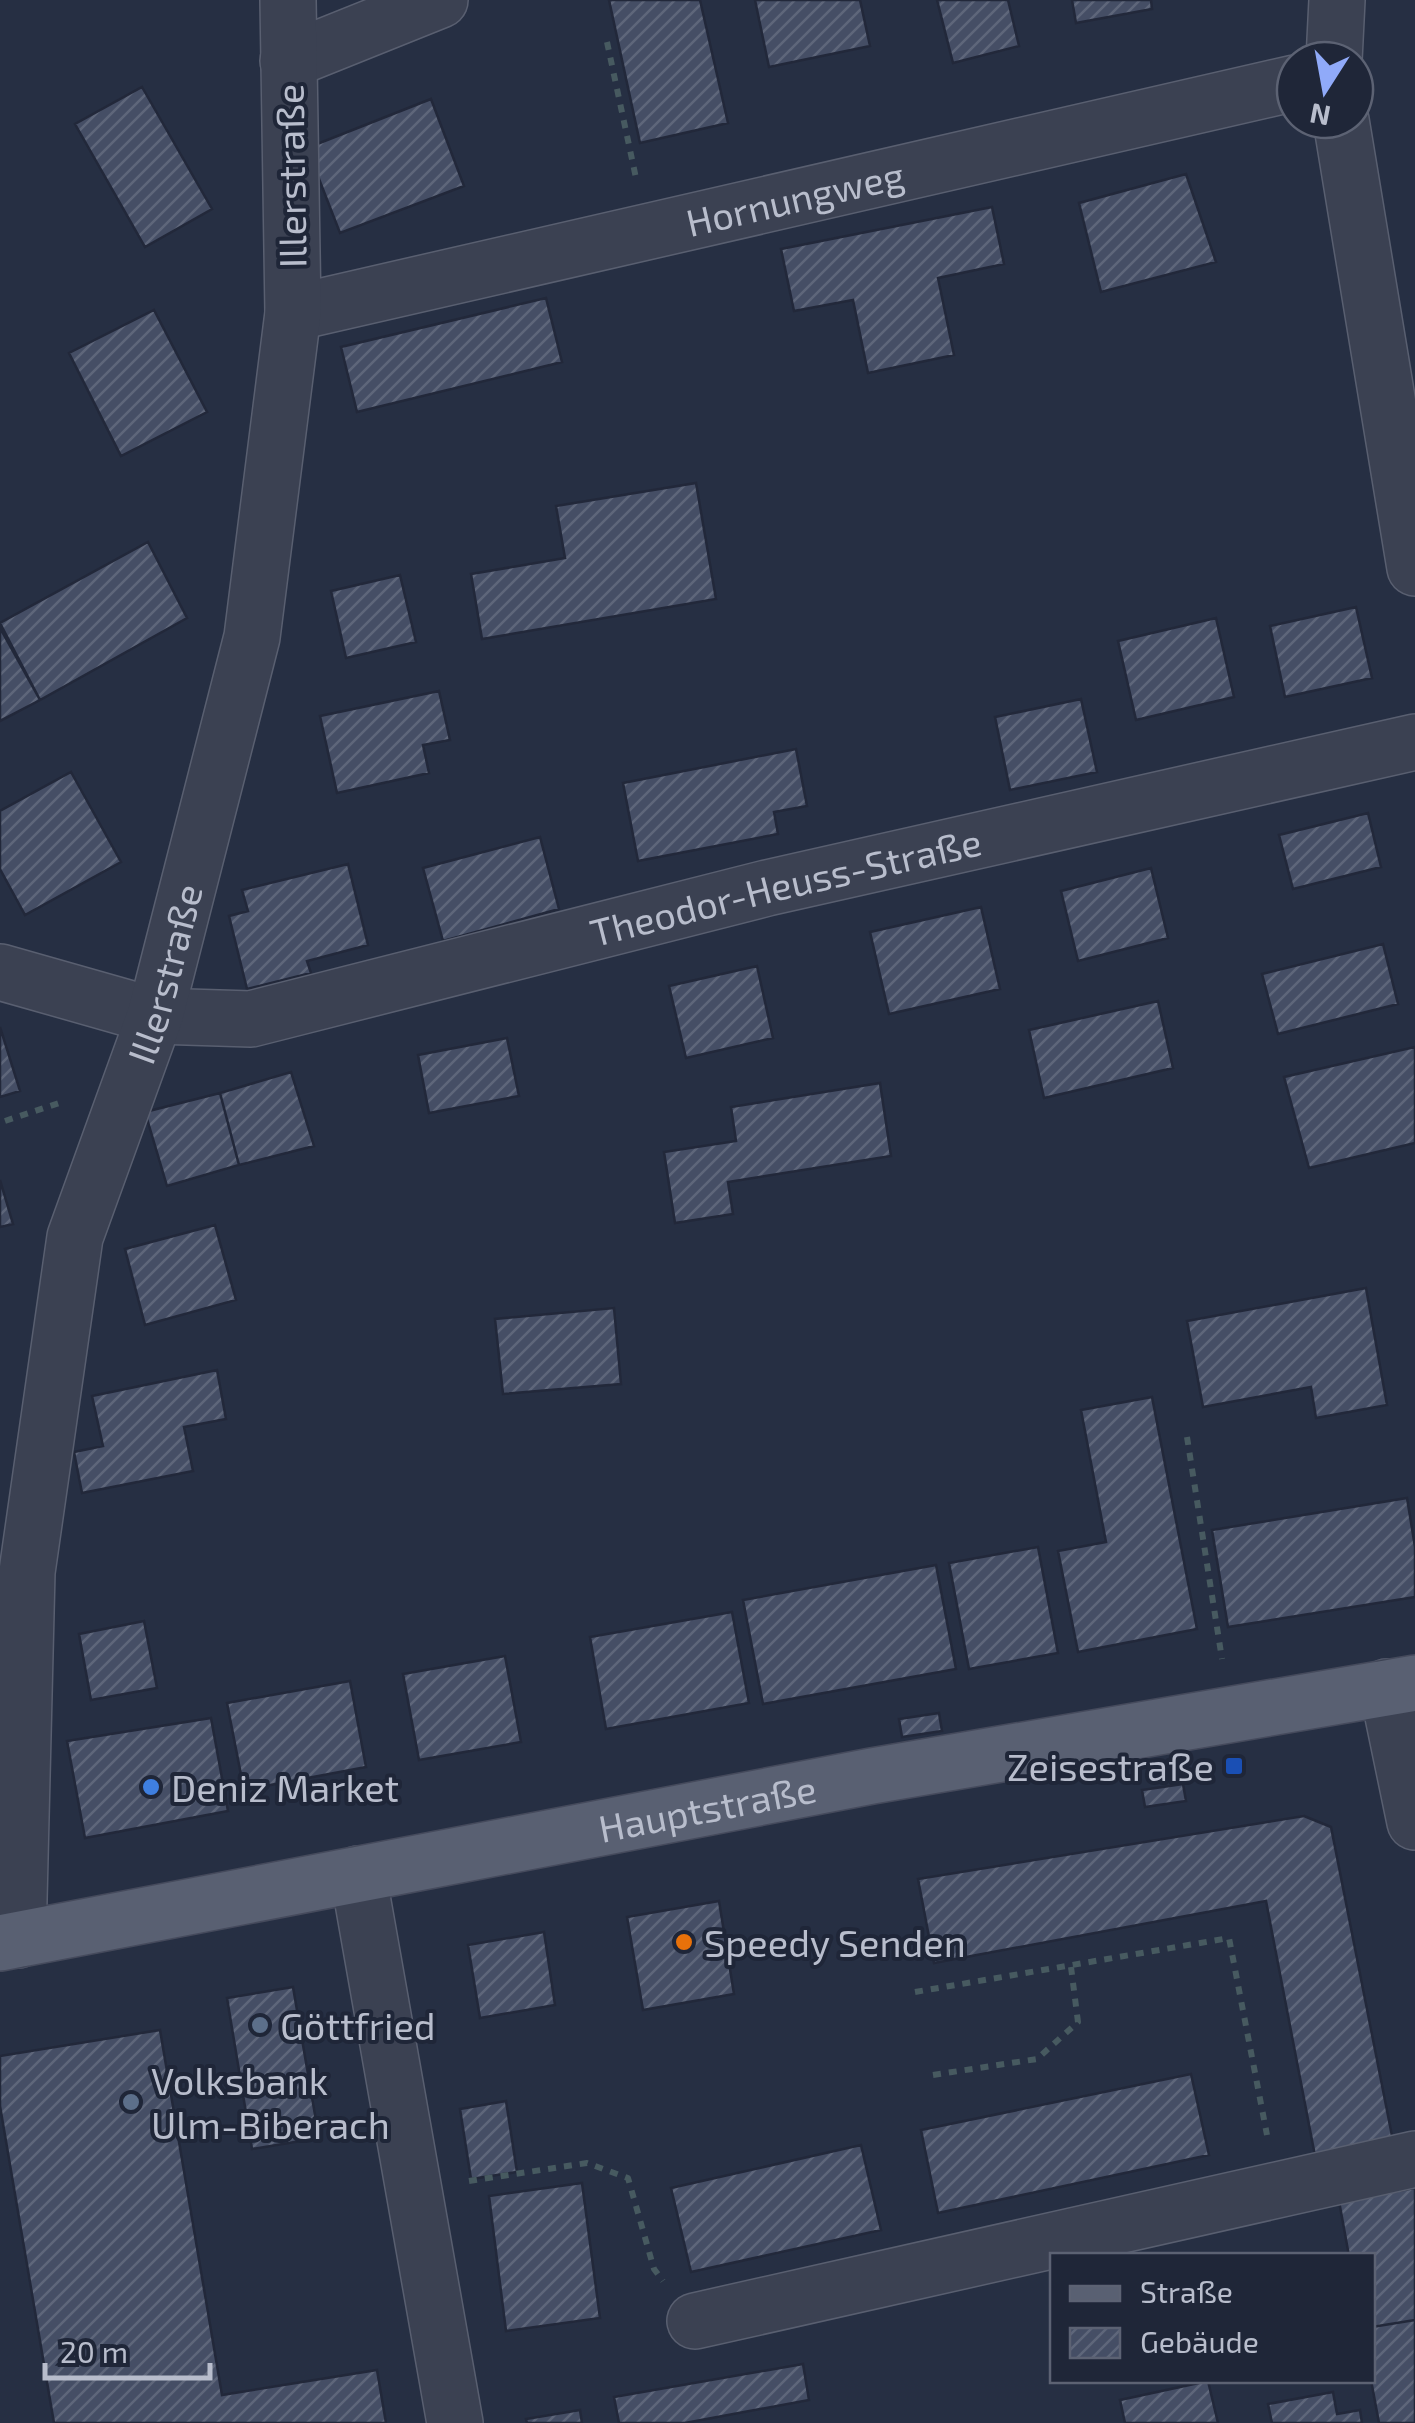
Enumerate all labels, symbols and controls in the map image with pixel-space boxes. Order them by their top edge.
north arrow [1275,40,1375,140]
street label: Illerstraße [265,84,315,268]
text: N [1307,97,1333,134]
street label: Hornungweg [682,151,908,245]
street label: Theodor-Heuss-Straße [585,817,985,955]
street label: Illerstraße [117,879,211,1070]
place label: Zeisestraße [1007,1743,1214,1789]
marker: Zeisestraße [1223,1755,1245,1777]
place label: Deniz Market [171,1764,399,1810]
street label: Hauptstraße [595,1764,820,1851]
marker: Deniz Market [140,1776,162,1798]
place label: Speedy Senden [704,1919,966,1965]
marker: Speedy Senden [673,1931,695,1953]
place label: Göttfried [280,2002,436,2048]
marker: Göttfried [249,2014,271,2036]
place label: Volksbank Ulm-Biberach [151,2057,390,2147]
marker: Volksbank Ulm-Biberach [120,2091,142,2113]
legend [1050,2253,1375,2383]
text: Straße [1140,2273,1233,2309]
scale bar [45,2318,210,2380]
text: Gebäude [1140,2323,1259,2359]
text: 20 m [60,2333,128,2369]

